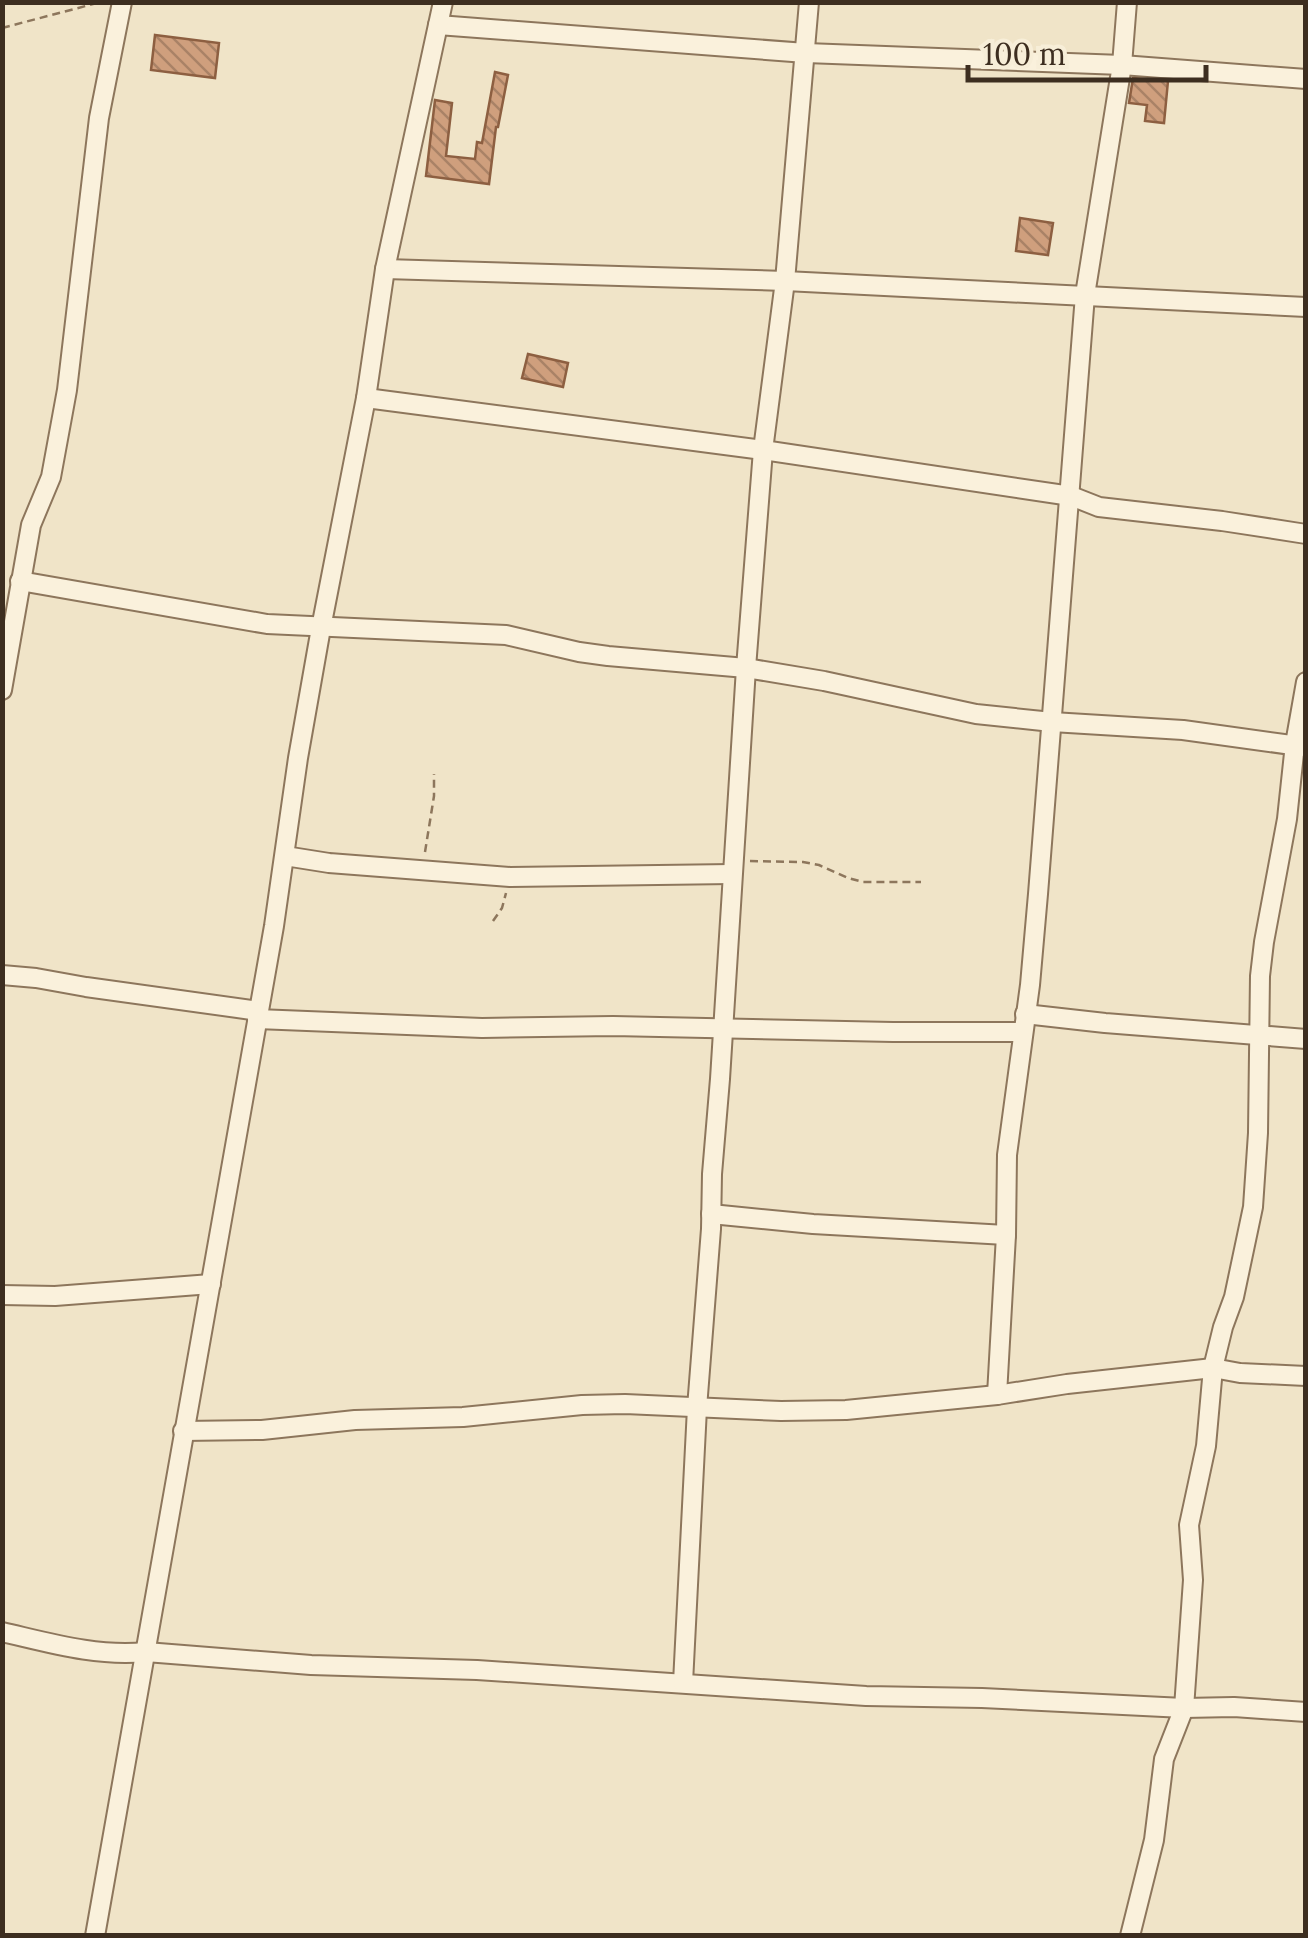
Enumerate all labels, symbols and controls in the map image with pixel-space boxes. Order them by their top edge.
scale bar [968,20,1206,82]
text: 100 m [983,35,1066,73]

